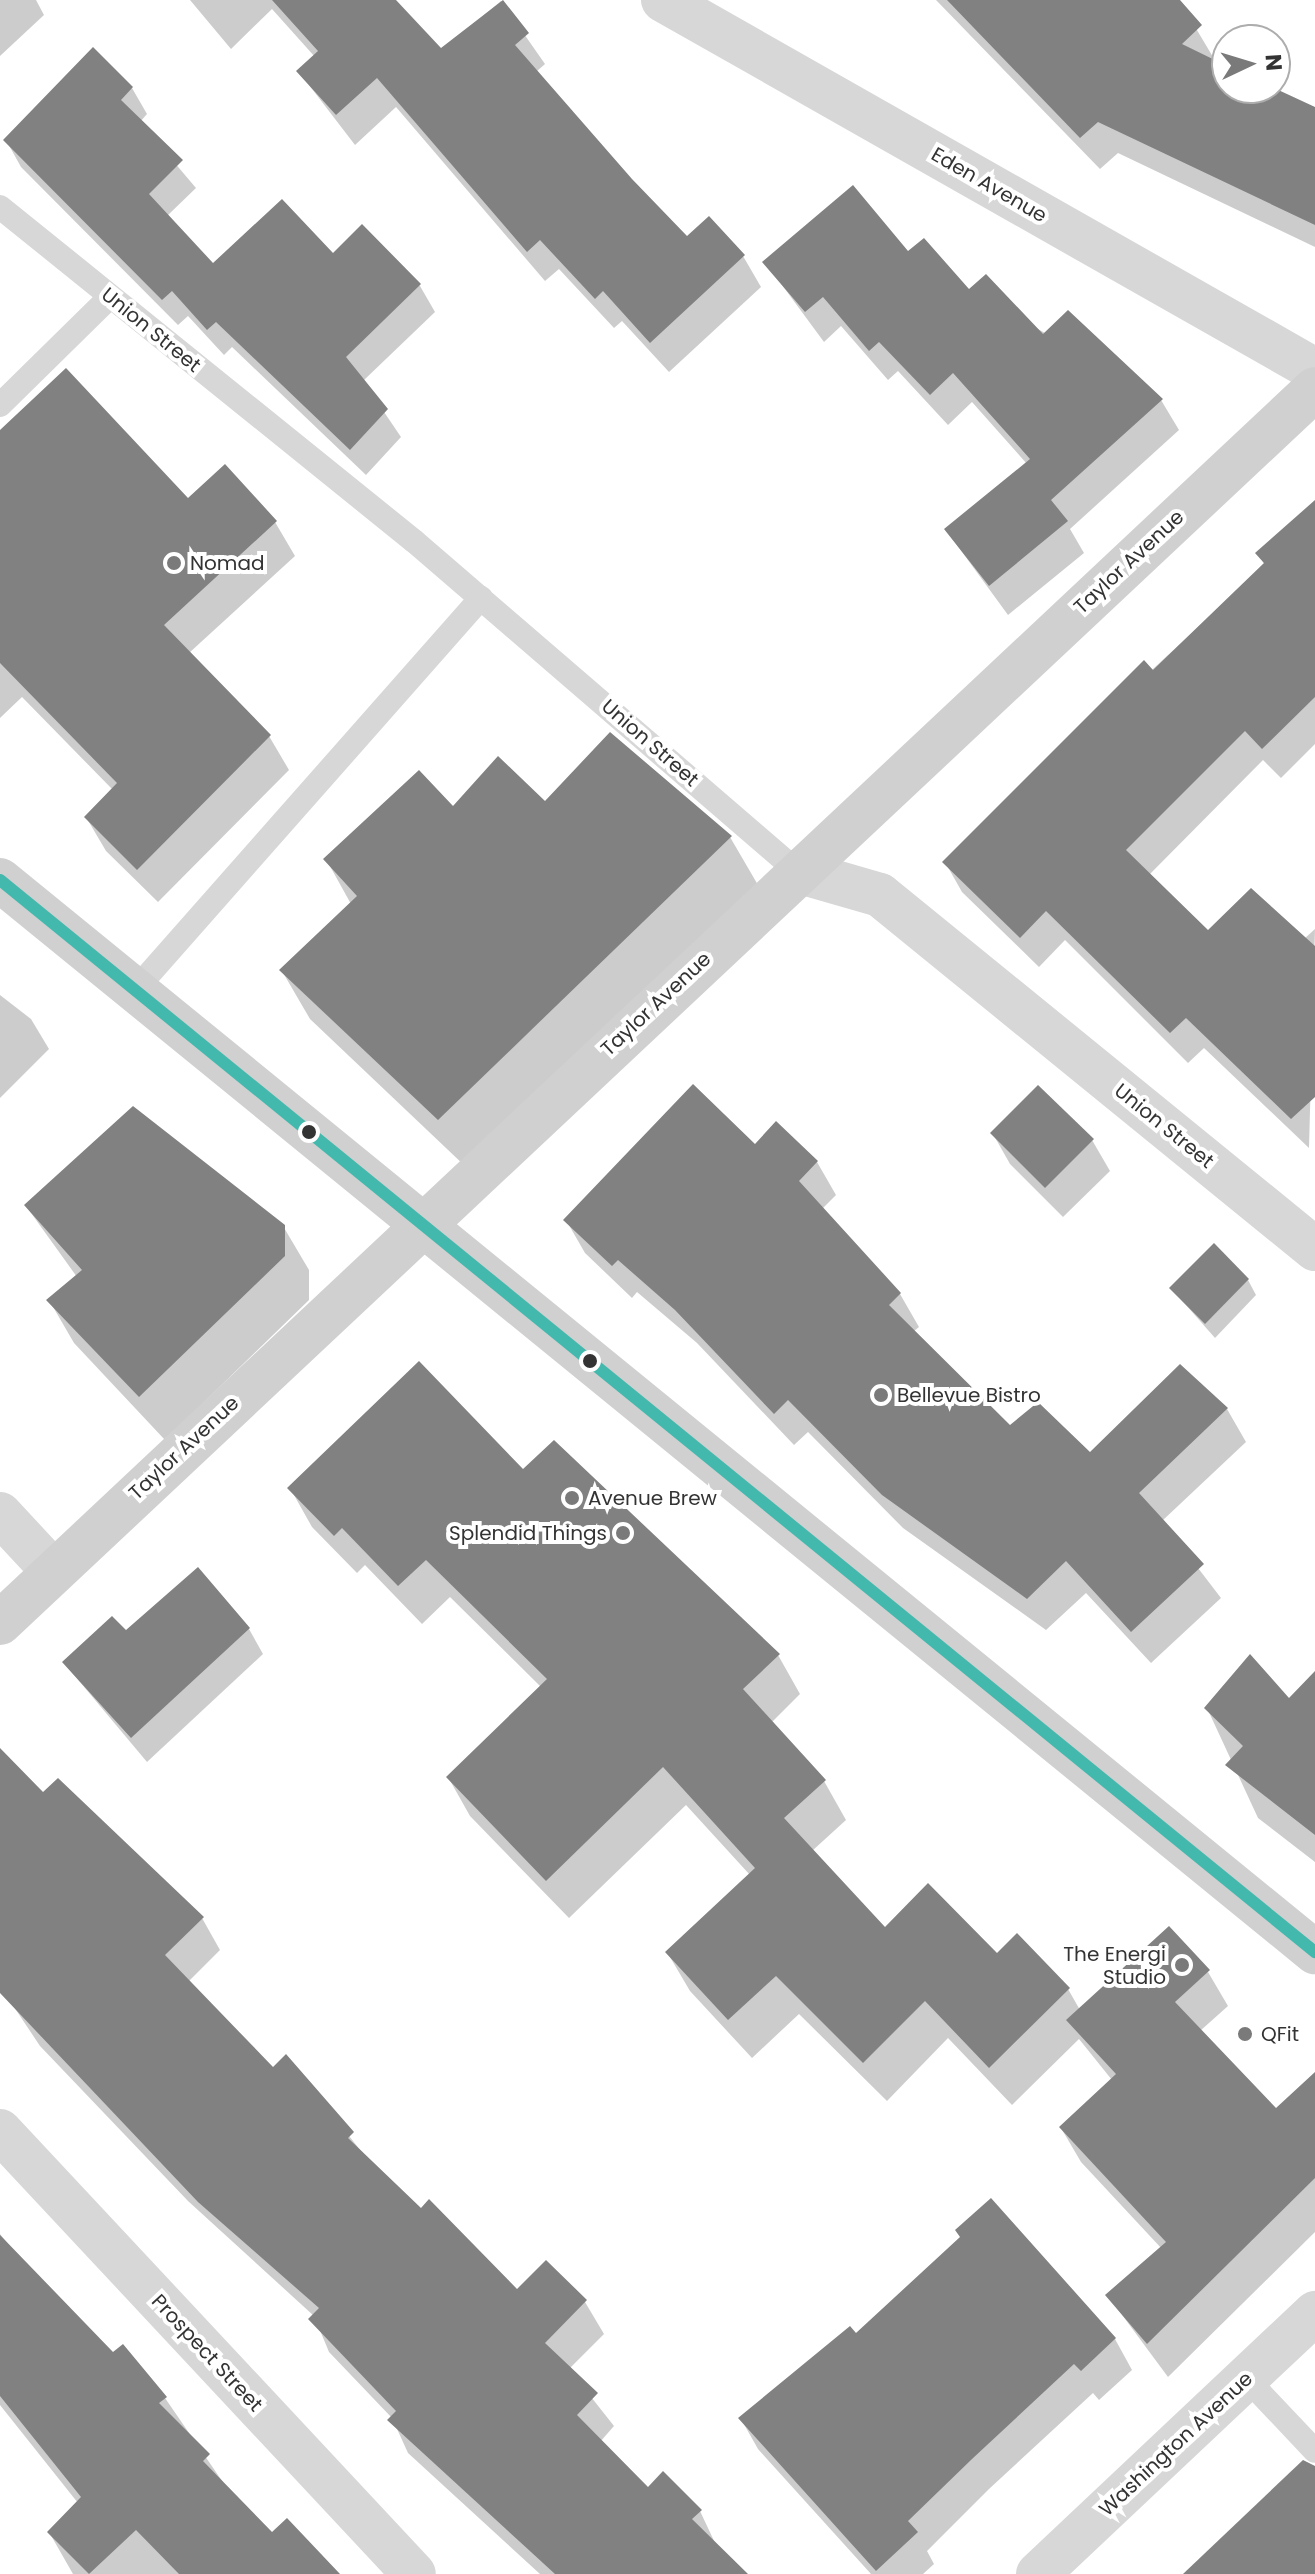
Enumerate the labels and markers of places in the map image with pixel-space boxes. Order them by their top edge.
place label: Nomad [190,551,264,575]
marker: Nomad [165,554,183,572]
unlabelled marker [301,1124,317,1140]
unlabelled marker [582,1353,598,1369]
place label: Bellevue Bistro [897,1383,1041,1407]
marker: Bellevue Bistro [872,1386,890,1404]
place label: Avenue Brew [588,1486,717,1510]
marker: Avenue Brew [563,1489,581,1507]
place label: Splendid Things [449,1521,607,1545]
marker: Splendid Things [614,1524,632,1542]
place label: The Energi Studio [1063,1942,1166,1989]
marker: The Energi Studio [1173,1956,1191,1974]
place label: QFit [1261,2022,1299,2046]
marker: QFit [1236,2025,1254,2043]

